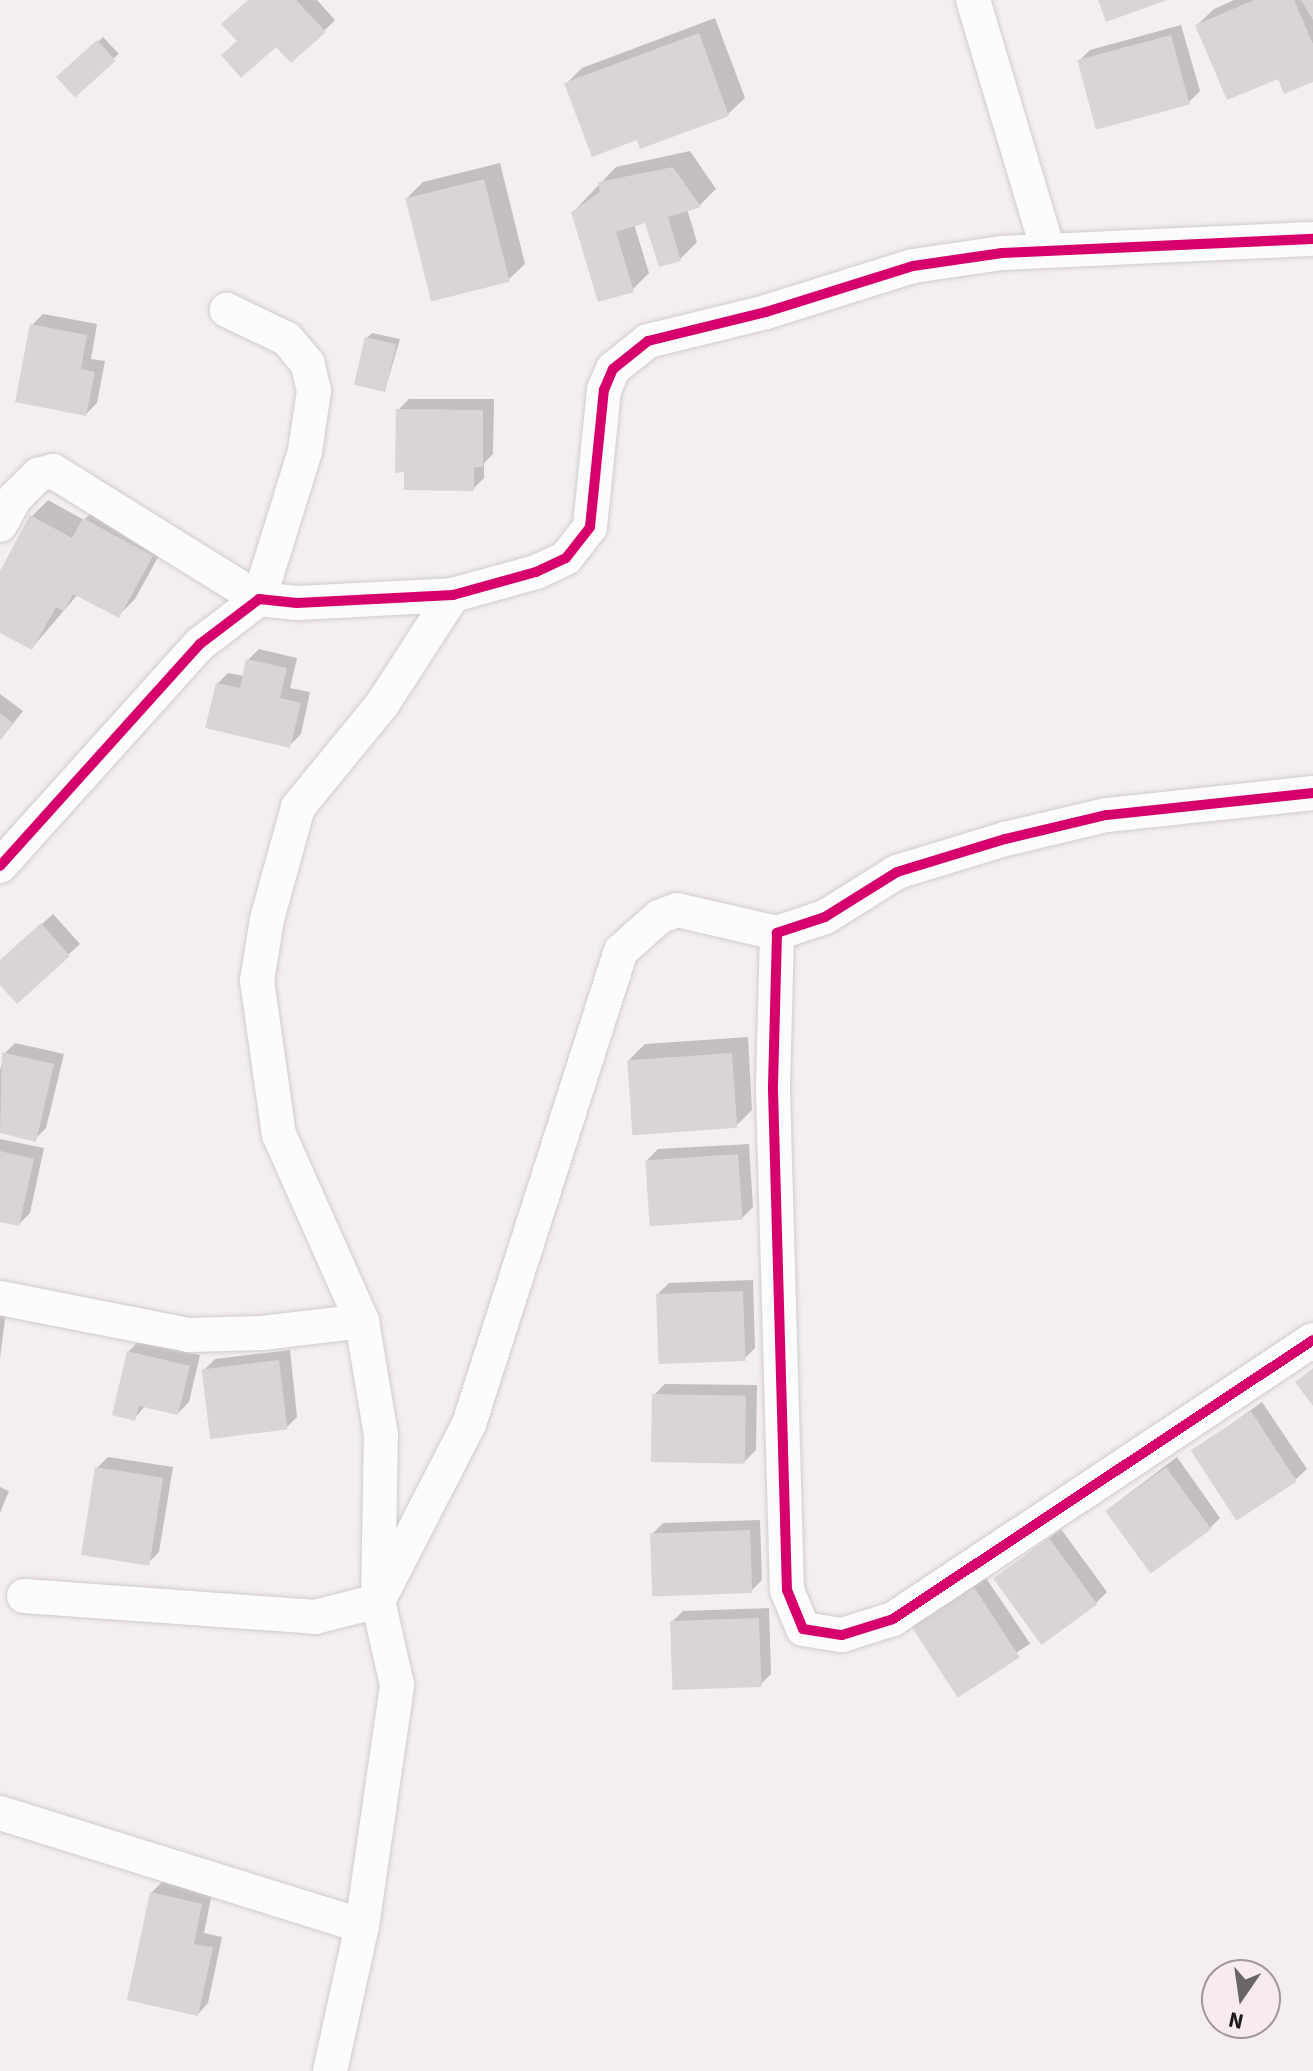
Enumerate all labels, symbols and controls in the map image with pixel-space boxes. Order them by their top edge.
north arrow [1201,1959,1281,2039]
text: N [1225,2003,1247,2038]

